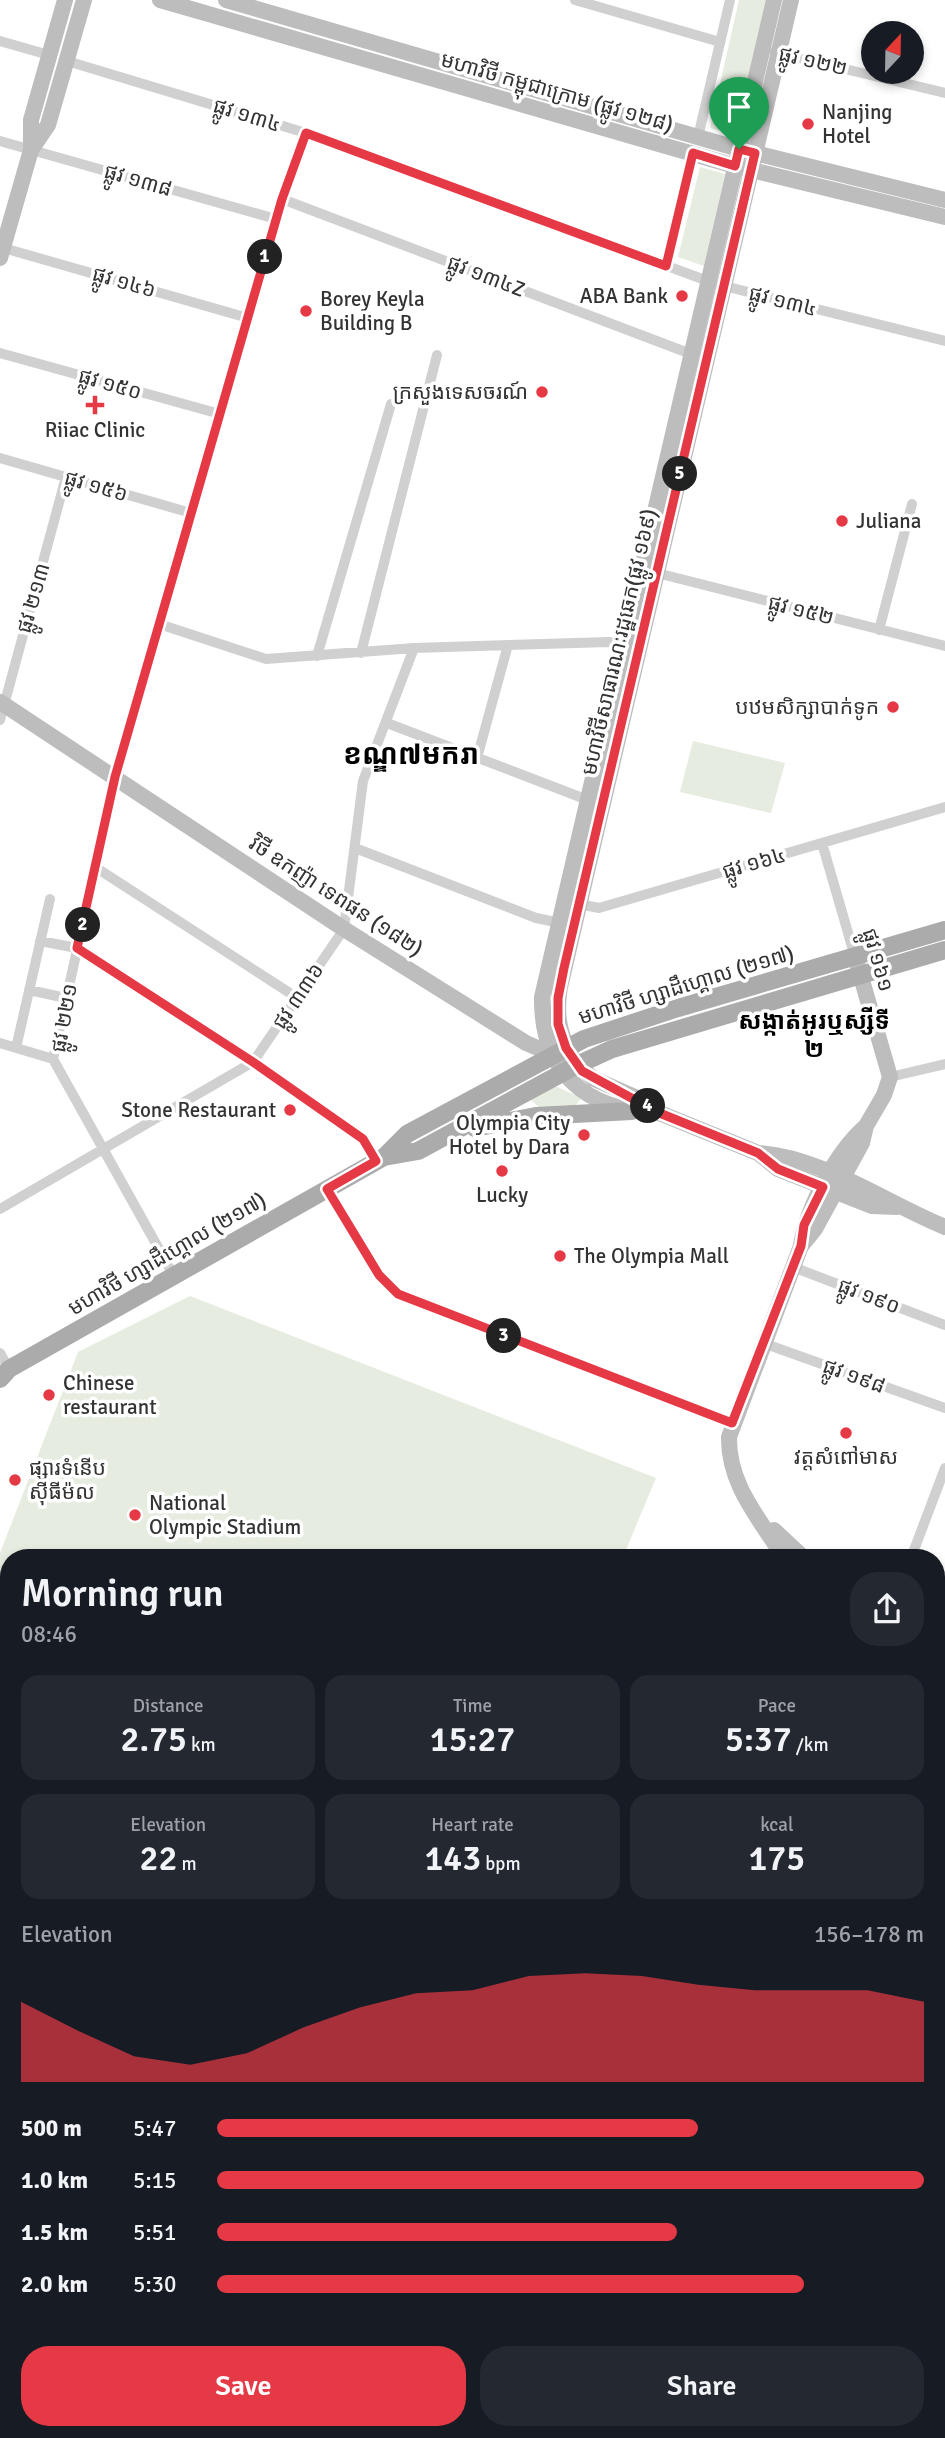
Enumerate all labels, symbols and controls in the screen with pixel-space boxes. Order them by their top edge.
north arrow [861,21,924,84]
map controls [861,21,924,84]
street label: ផ្លូវ ១២២ [775,40,850,88]
street label: មហាវិថី កម្ពុជាក្រោម (ផ្លូវ ១២៨) [436,46,676,144]
pin [709,77,769,149]
icon: arrive [720,88,758,126]
street label: ផ្លូវ ១៣៤ [208,92,284,144]
place label: Nanjing Hotel [822,99,892,149]
marker: Nanjing Hotel [800,116,816,132]
street label: ផ្លូវ ១៣៨ [99,158,175,208]
pin: 1 [247,240,282,274]
text: 1 [259,244,270,268]
street label: ផ្លូវ ១៣៤Z [441,249,529,309]
street label: ផ្លូវ ១៤៦ [88,261,159,309]
street label: ផ្លូវ ១៣៤ [745,280,820,328]
place label: ABA Bank [580,283,668,309]
place label: Borey Keyla Building B [320,286,425,336]
marker: ABA Bank [674,288,690,304]
marker: Borey Keyla Building B [298,303,314,319]
street label: ផ្លូវ ១៥០ [74,363,145,411]
place label: ក្រសួងទេសចរណ៍ [393,379,528,405]
marker: ក្រសួងទេសចរណ៍ [534,384,550,400]
marker: Riiac Clinic [85,395,105,415]
place label: Riiac Clinic [45,417,145,443]
pin: 5 [662,456,698,491]
text: 5 [674,461,685,485]
street label: ផ្លូវ ១៥៦ [60,465,131,513]
street label: មហាវិថីសាធារណៈរដ្ឋឆេក(ផ្លូវ ១៦៩) [576,506,668,779]
place label: Juliana [856,508,921,534]
marker: Juliana [834,513,850,529]
street label: ផ្លូវ ២១៣ [11,560,61,638]
street label: ផ្លូវ ១៥២ [764,589,837,637]
place label: បឋមសិក្សាបាក់ទូក [735,694,879,721]
marker: បឋមសិក្សាបាក់ទូក [885,699,901,715]
district label: ខណ្ឌ៧មករា [343,738,479,772]
street label: វិថី ឧកញ៉ា ទេពផន (១៨២) [244,830,428,962]
street label: ផ្លូវ ១៦៤ [719,842,790,890]
pin: 2 [66,908,100,942]
text: 2 [77,912,88,936]
street label: ផ្លូវ ១៦១ [851,925,899,996]
street label: មហាវិថី ហ្សាដឹហ្គោល (២១៧) [575,940,797,1031]
street label: ផ្លូវ ៣៣៦ [266,958,335,1038]
street label: ផ្លូវ ២២១ [45,981,89,1056]
district label: សង្កាត់អូរឬស្សីទី ២ [738,1006,890,1064]
pin: 4 [630,1088,666,1124]
text: 4 [642,1093,653,1117]
place label: Stone Restaurant [121,1097,276,1123]
marker: Stone Restaurant [282,1102,298,1118]
place label: Olympia City Hotel by Dara [449,1110,570,1160]
marker: Olympia City Hotel by Dara [576,1127,592,1143]
marker: Lucky [494,1163,510,1179]
place label: Lucky [476,1182,528,1208]
street label: មហាវិថី ហ្សាដឹហ្គោល (២១៧) [64,1187,271,1322]
place label: The Olympia Mall [574,1243,729,1269]
marker: The Olympia Mall [552,1248,568,1264]
street label: ផ្លូវ ១៩០ [832,1272,904,1326]
pin: 3 [486,1318,522,1354]
text: 3 [498,1323,509,1347]
street label: ផ្លូវ ១៩៨ [817,1353,889,1405]
place label: Chinese restaurant [63,1370,157,1420]
marker: Chinese restaurant [41,1387,57,1403]
marker: វត្តសំពៅមាស [838,1425,854,1441]
place label: វត្តសំពៅមាស [794,1444,898,1471]
place label: ផ្សារទំនើប ស៊ីធីម៉ល [29,1455,106,1506]
marker: ផ្សារទំនើប ស៊ីធីម៉ល [7,1472,23,1488]
place label: National Olympic Stadium [149,1490,301,1540]
marker: National Olympic Stadium [127,1507,143,1523]
text: Morning run [21,1570,224,1617]
button: share [850,1572,924,1646]
text: 08:46 [21,1620,77,1649]
text: Distance [133,1694,204,1718]
text: Time [453,1694,492,1718]
text: Pace [758,1694,796,1718]
text: 2.75 [121,1718,187,1761]
text: 15:27 [430,1718,515,1761]
text: 5:37 [725,1718,792,1761]
text: km [187,1733,216,1757]
text: /km [792,1733,829,1757]
text: Elevation [130,1813,206,1837]
text: Heart rate [431,1813,514,1837]
text: kcal [760,1813,793,1837]
text: 22 [140,1837,177,1880]
text: 143 [424,1837,481,1880]
text: 175 [748,1837,805,1880]
text: m [177,1852,197,1876]
text: bpm [481,1852,521,1876]
text: Elevation [21,1920,113,1949]
text: 156–178 m [814,1920,924,1949]
text: 500 m [21,2114,82,2143]
text: 5:47 [133,2114,176,2143]
text: 1.0 km [21,2166,88,2195]
text: 5:15 [133,2166,176,2195]
text: 1.5 km [21,2218,88,2247]
text: 5:51 [133,2218,176,2247]
text: 2.0 km [21,2270,88,2299]
text: 5:30 [133,2270,176,2299]
button: Save [21,2346,466,2426]
button: Share [480,2346,924,2426]

